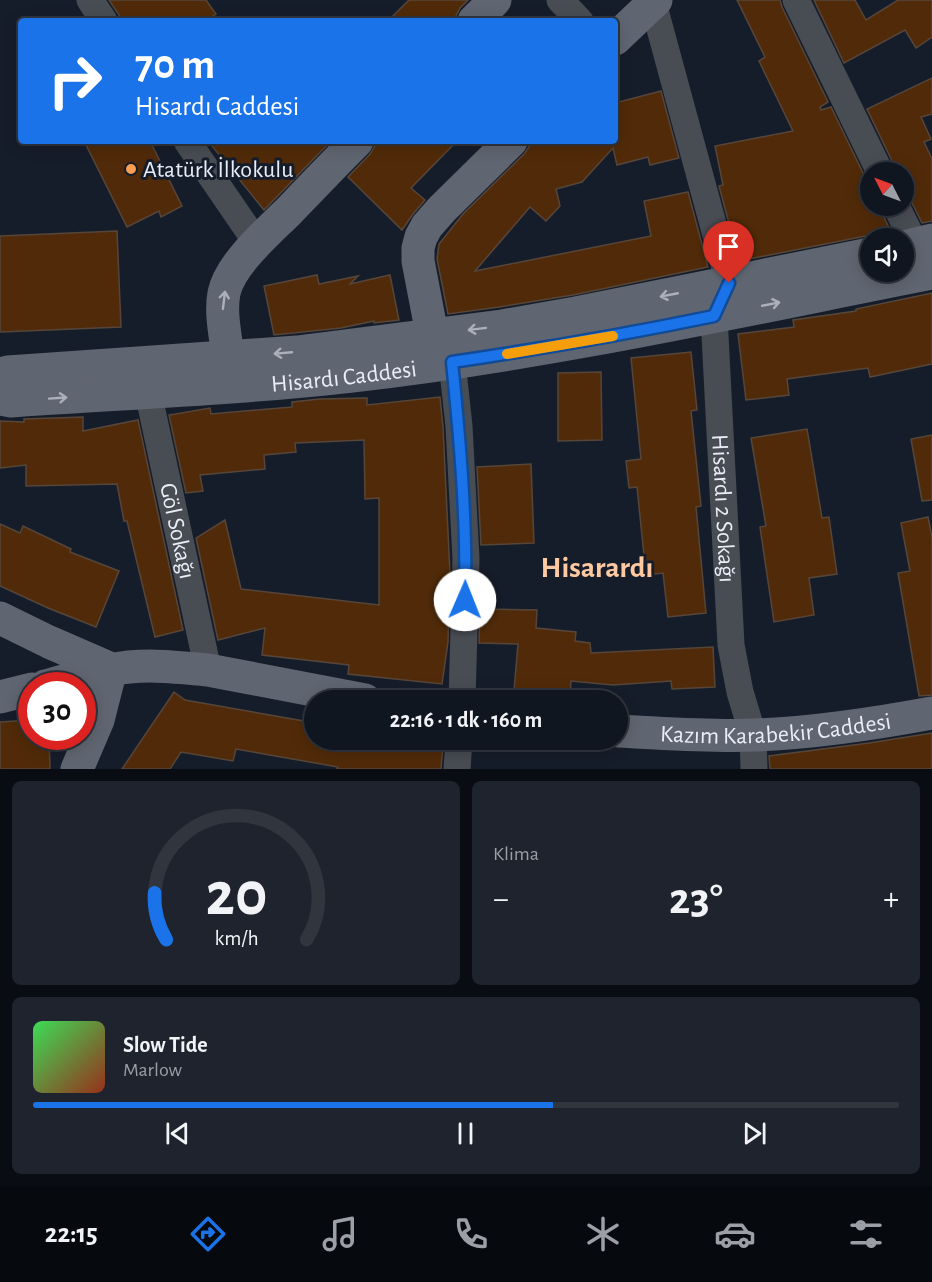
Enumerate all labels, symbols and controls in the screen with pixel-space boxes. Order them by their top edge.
icon: right [36,42,114,120]
text: 70 m [135,44,215,86]
text: Hisardı Caddesi [135,93,299,120]
place label: Atatürk İlkokulu [143,157,293,182]
marker: Atatürk İlkokulu [124,162,138,176]
north arrow [860,162,914,216]
map controls [860,162,914,282]
pin [703,221,754,283]
button: sound [860,228,914,282]
icon: arrive [712,230,745,263]
one-way arrow [218,290,229,310]
one-way arrow [659,290,679,301]
one-way arrow [761,298,781,309]
one-way arrow [467,324,487,335]
one-way arrow [274,348,294,359]
street label: Hisardı Caddesi [270,357,418,397]
one-way arrow [48,392,68,403]
street label: Hisardı 2 Sokağı [707,434,739,583]
street label: Göl Sokağı [155,481,199,581]
district label: Hisarardı [541,553,653,583]
position arrow [433,568,497,632]
speed limit sign: 30 [18,672,96,750]
text: 22:16 · 1 dk · 160 m [390,709,542,731]
street label: Kazım Karabekir Caddesi [659,709,893,749]
text: Klima [493,844,539,864]
text: 20 [205,864,267,926]
text: 23° [669,877,723,922]
text: − [493,883,509,916]
text: + [883,883,899,916]
text: km/h [214,928,258,949]
text: Slow Tide [123,1034,208,1056]
text: Marlow [123,1060,182,1080]
icon: previous [161,1117,194,1150]
icon: pause [449,1117,482,1150]
icon: next [738,1117,771,1150]
icon: directions [187,1213,229,1255]
icon: music [319,1213,361,1255]
icon: phone [450,1213,492,1255]
icon: climate [582,1213,624,1255]
icon: car [714,1213,756,1255]
icon: filters [845,1213,887,1255]
text: 22:15 [45,1220,98,1247]

